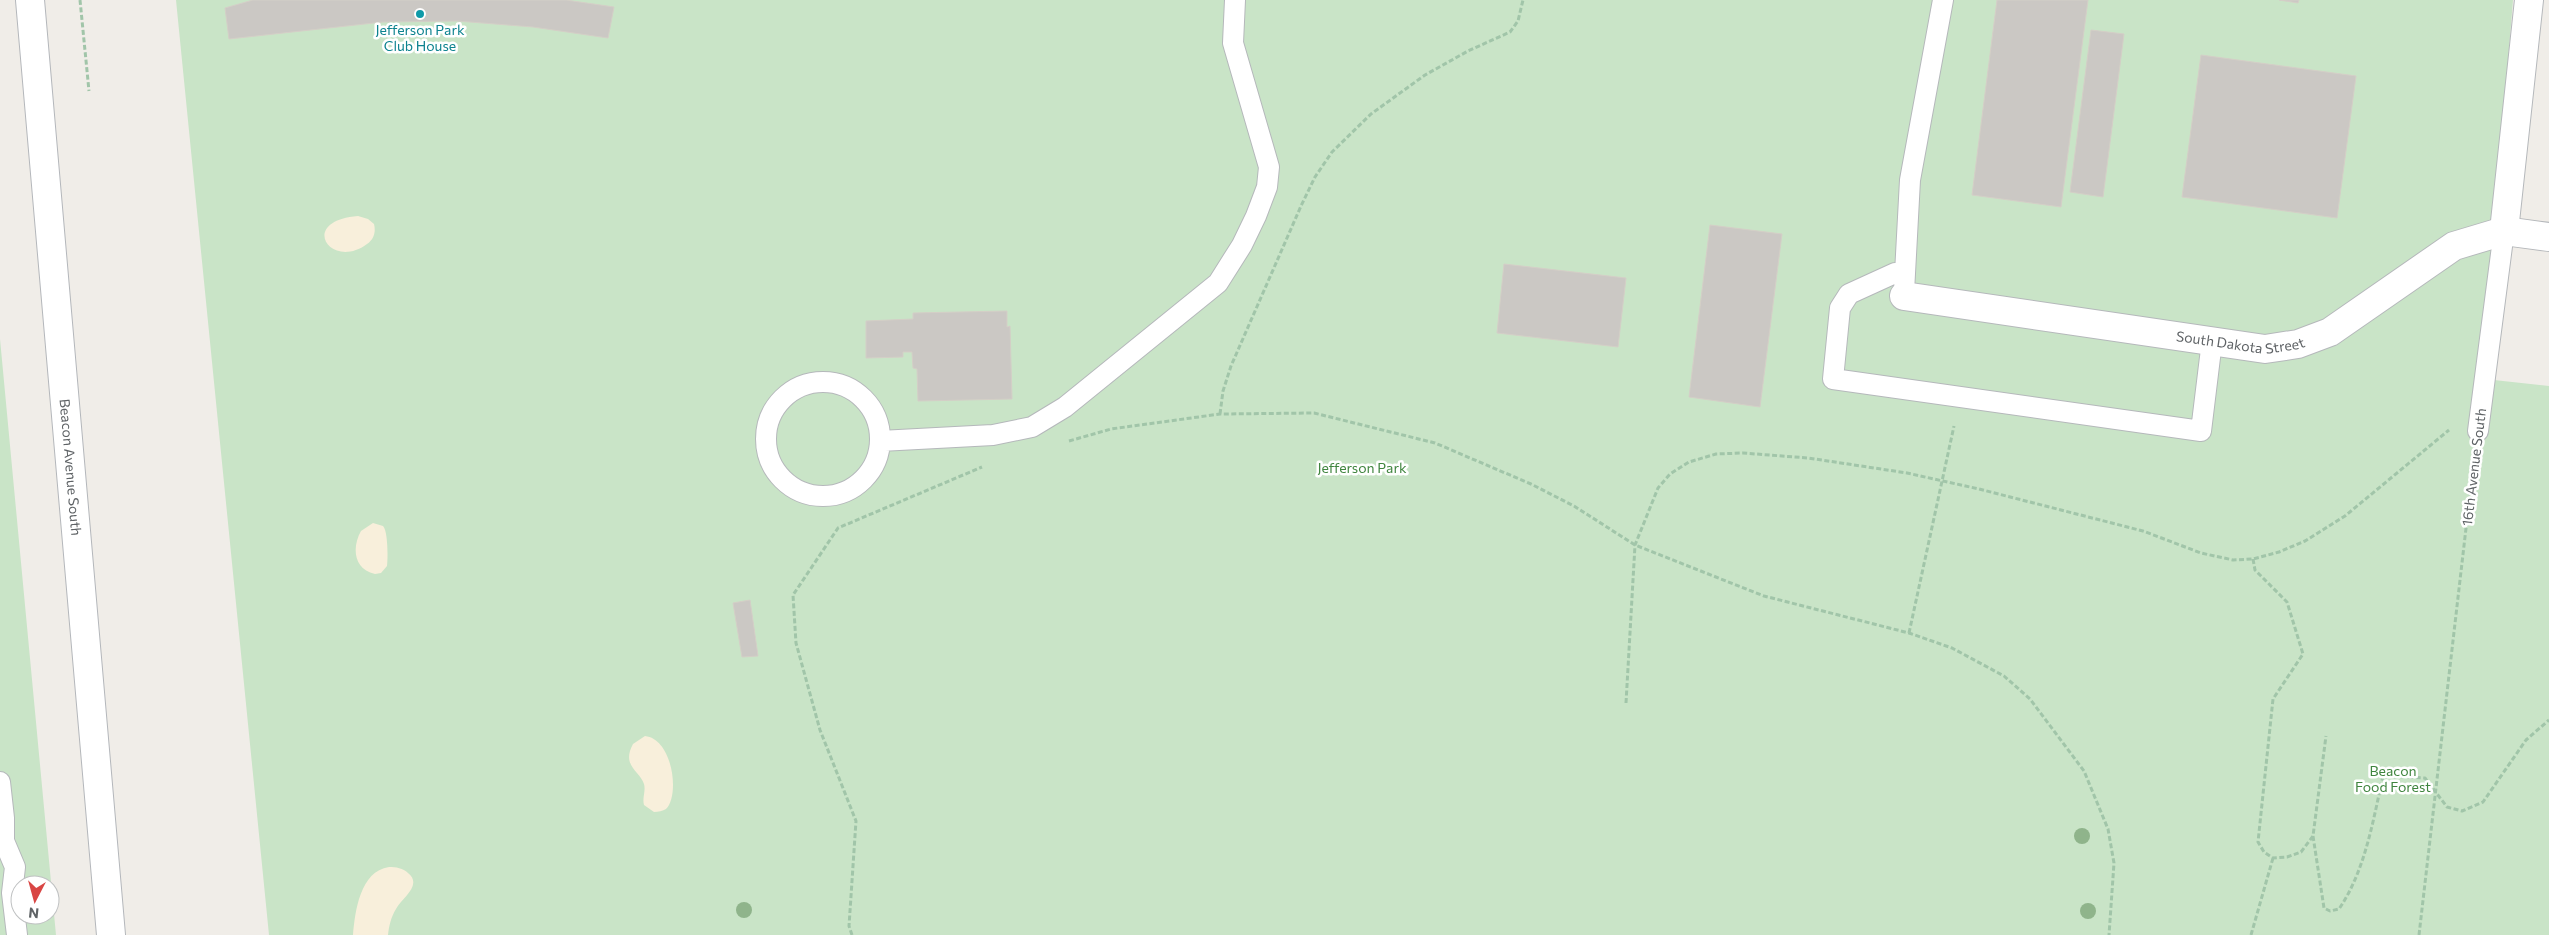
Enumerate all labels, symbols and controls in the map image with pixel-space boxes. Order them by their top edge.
marker: Jefferson Park Club House [414,8,426,20]
place label: Jefferson Park Club House [375,21,465,54]
street label: South Dakota Street [2175,327,2307,357]
street label: Beacon Avenue South [57,398,85,536]
street label: 16th Avenue South [2458,407,2489,527]
park label: Jefferson Park [1317,459,1407,476]
park label: Beacon Food Forest [2355,762,2431,795]
north arrow [10,875,60,925]
text: N [27,904,40,922]

